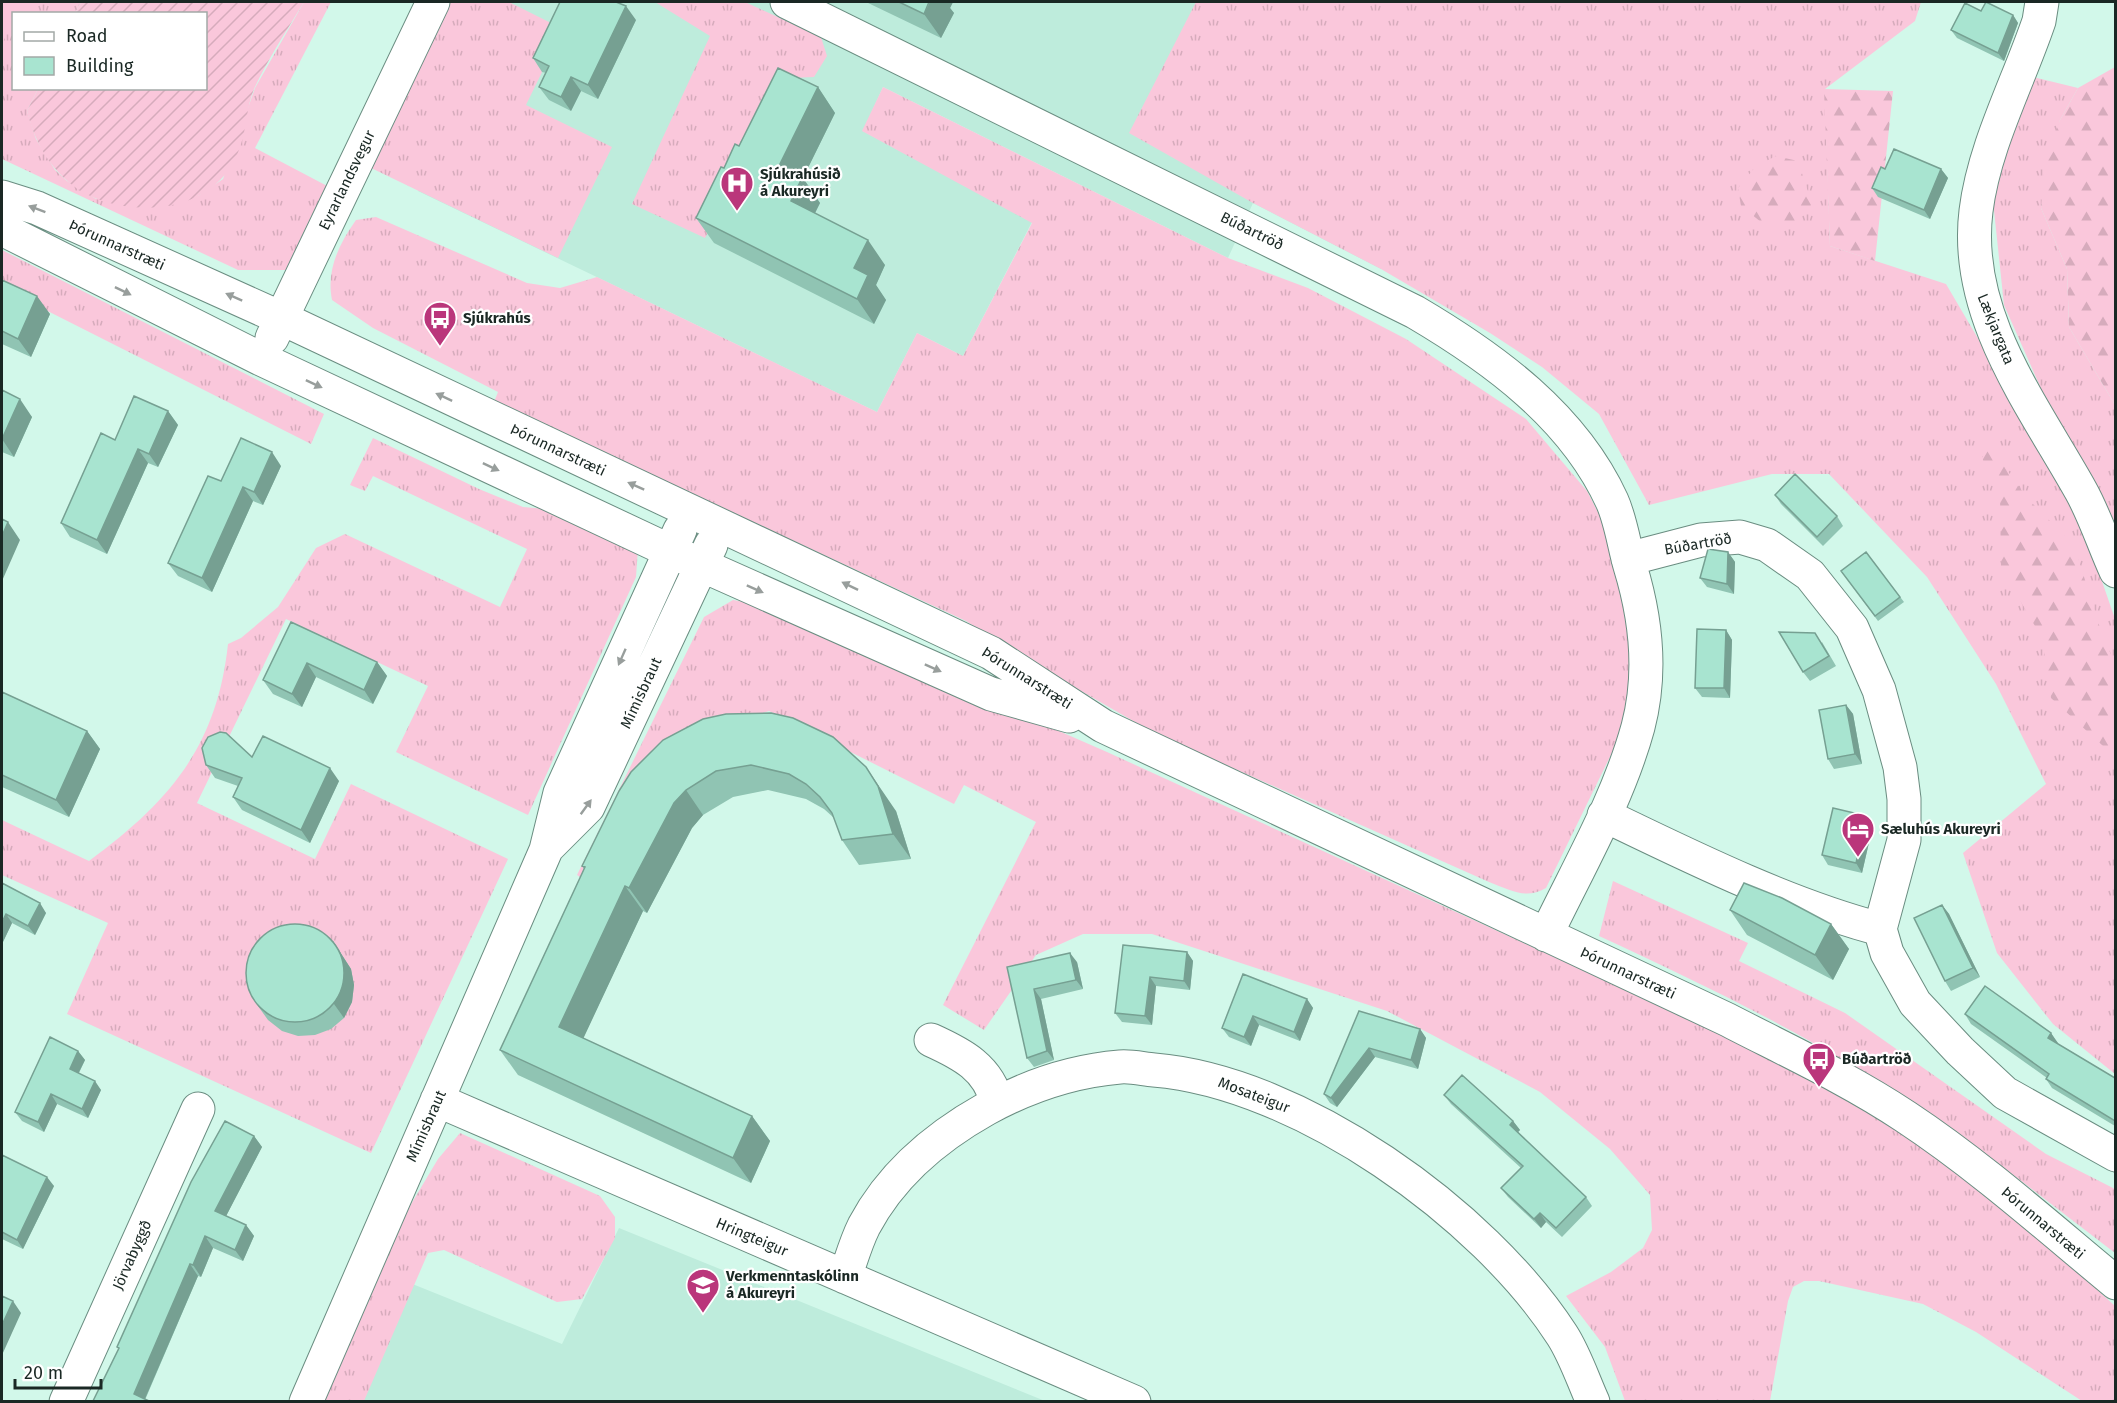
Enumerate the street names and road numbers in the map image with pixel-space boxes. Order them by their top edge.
street label: Eyrarlandsvegur [315,127,379,233]
street label: Búðartröð [1217,208,1287,254]
street label: Þórunnarstræti [66,216,168,274]
street label: Lækjargata [1974,291,2018,367]
street label: Þórunnarstræti [507,420,609,480]
street label: Búðartröð [1663,529,1733,559]
street label: Þórunnarstræti [978,643,1076,713]
street label: Mímisbraut [617,654,666,731]
street label: Þórunnarstræti [1577,943,1679,1003]
street label: Mosateigur [1216,1073,1293,1117]
street label: Mímisbraut [402,1087,450,1165]
street label: Þórunnarstræti [1998,1183,2088,1263]
street label: Hringteigur [713,1214,791,1260]
street label: Jörvabyggð [109,1217,155,1293]

